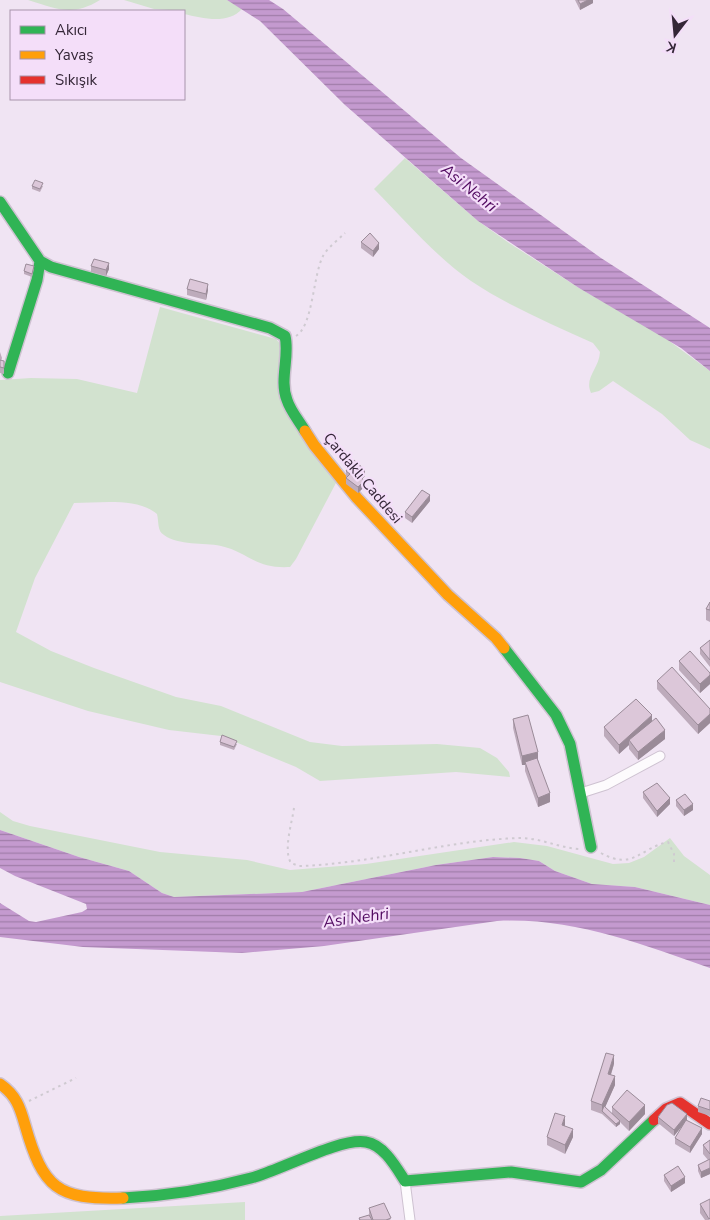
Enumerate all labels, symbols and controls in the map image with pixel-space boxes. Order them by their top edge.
legend [10,10,185,100]
north arrow [650,10,700,60]
text: Akıcı [55,20,87,40]
text: K [664,36,679,57]
text: Yavaş [54,45,93,65]
text: Sıkışık [55,70,97,90]
water label: Asi Nehri [436,158,502,217]
street label: Çardaklı Caddesi [319,428,407,528]
water label: Asi Nehri [321,902,390,934]

